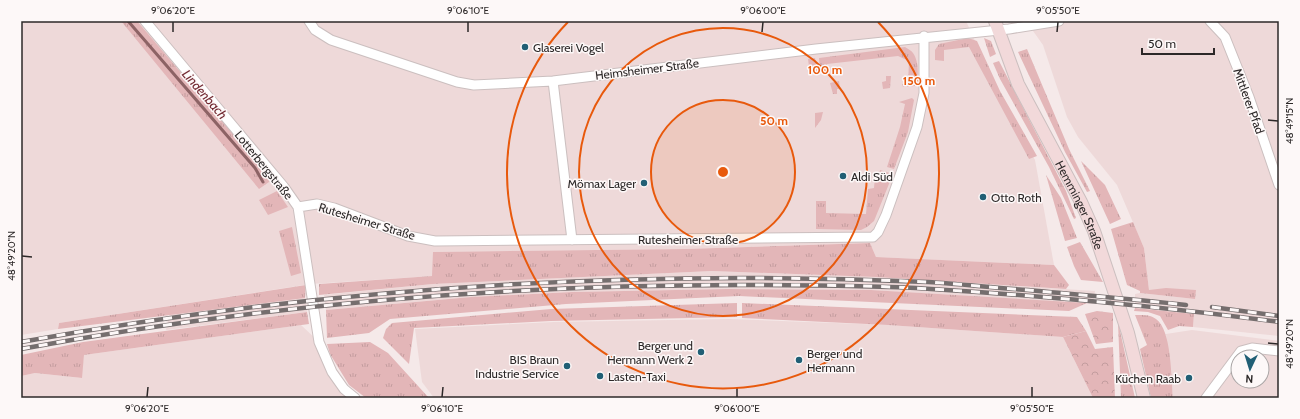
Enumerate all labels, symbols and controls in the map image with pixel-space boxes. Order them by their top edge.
text: 9°06'20"E [151,4,195,17]
text: 9°06'10"E [447,4,489,17]
text: 9°06'00"E [740,4,786,17]
text: 9°05'50"E [1036,4,1080,17]
scale bar [1142,30,1214,56]
text: 50 m [1148,36,1176,51]
place label: Glaserei Vogel [533,40,604,55]
marker: Glaserei Vogel [520,42,530,52]
street label: Heimsheimer Straße [594,55,700,83]
text: 100 m [808,62,842,77]
water label: Lindenbach [179,66,231,122]
street label: Mittlerer Pfad [1230,66,1268,136]
text: 150 m [903,73,935,88]
text: 48°49'15"N [1283,98,1296,144]
text: 50 m [760,113,788,128]
street label: Lotterbergstraße [232,127,296,203]
street label: Hemminger Straße [1053,158,1107,251]
centre of rings [716,165,730,179]
place label: Aldi Süd [851,169,893,184]
marker: Aldi Süd [838,171,848,181]
place label: Mömax Lager [567,176,636,191]
marker: Mömax Lager [639,178,649,188]
place label: Otto Roth [991,190,1042,205]
marker: Otto Roth [978,192,988,202]
street label: Rutesheimer Straße [317,199,417,243]
text: 48°49'20"N [5,231,18,281]
street label: Rutesheimer Straße [638,232,738,247]
text: 48°49'20"N [1283,319,1296,369]
place label: Berger und Hermann Werk 2 [607,338,693,367]
place label: Berger und Hermann [807,346,862,375]
marker: Berger und Hermann Werk 2 [696,347,706,357]
north arrow [1230,349,1270,389]
place label: BIS Braun Industrie Service [475,352,559,381]
marker: Berger und Hermann [794,355,804,365]
marker: BIS Braun Industrie Service [562,361,572,371]
place label: Lasten-Taxi [608,369,666,384]
marker: Lasten-Taxi [595,371,605,381]
place label: Küchen Raab [1115,371,1181,386]
text: N [1245,372,1254,386]
marker: Küchen Raab [1184,373,1194,383]
text: 9°06'20"E [125,402,169,415]
text: 9°06'10"E [421,402,463,415]
text: 9°06'00"E [714,402,760,415]
text: 9°05'50"E [1010,402,1054,415]

